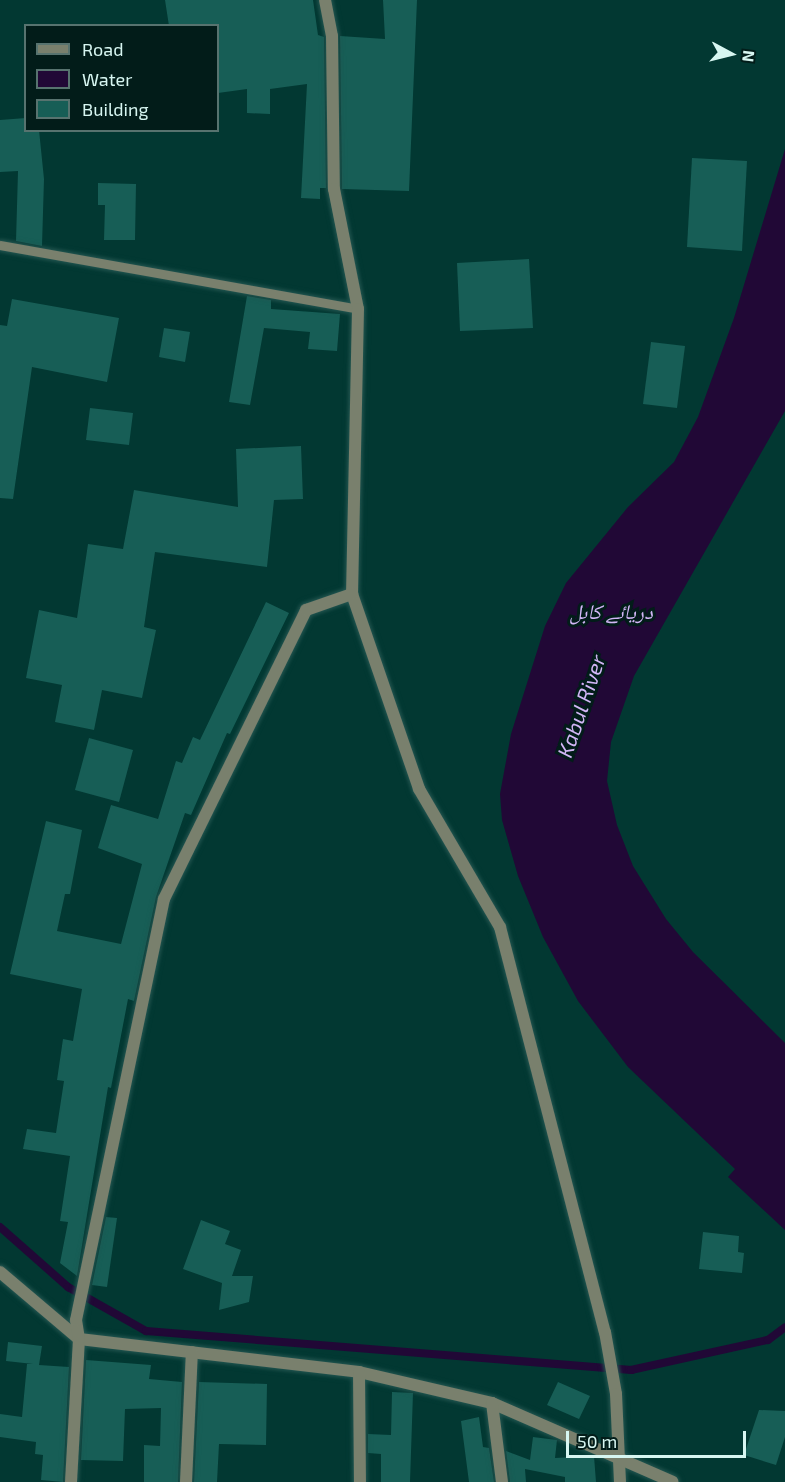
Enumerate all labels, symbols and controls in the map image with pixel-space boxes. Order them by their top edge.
legend [24,24,219,132]
north arrow [701,24,761,84]
text: Road [82,38,123,60]
text: N [739,49,759,63]
text: Water [82,68,132,90]
text: Building [82,98,149,120]
water label: دریائے کابل [569,598,653,624]
water label: Kabul River [552,651,610,761]
scale bar [569,1419,749,1457]
text: 50 m [577,1430,617,1452]

